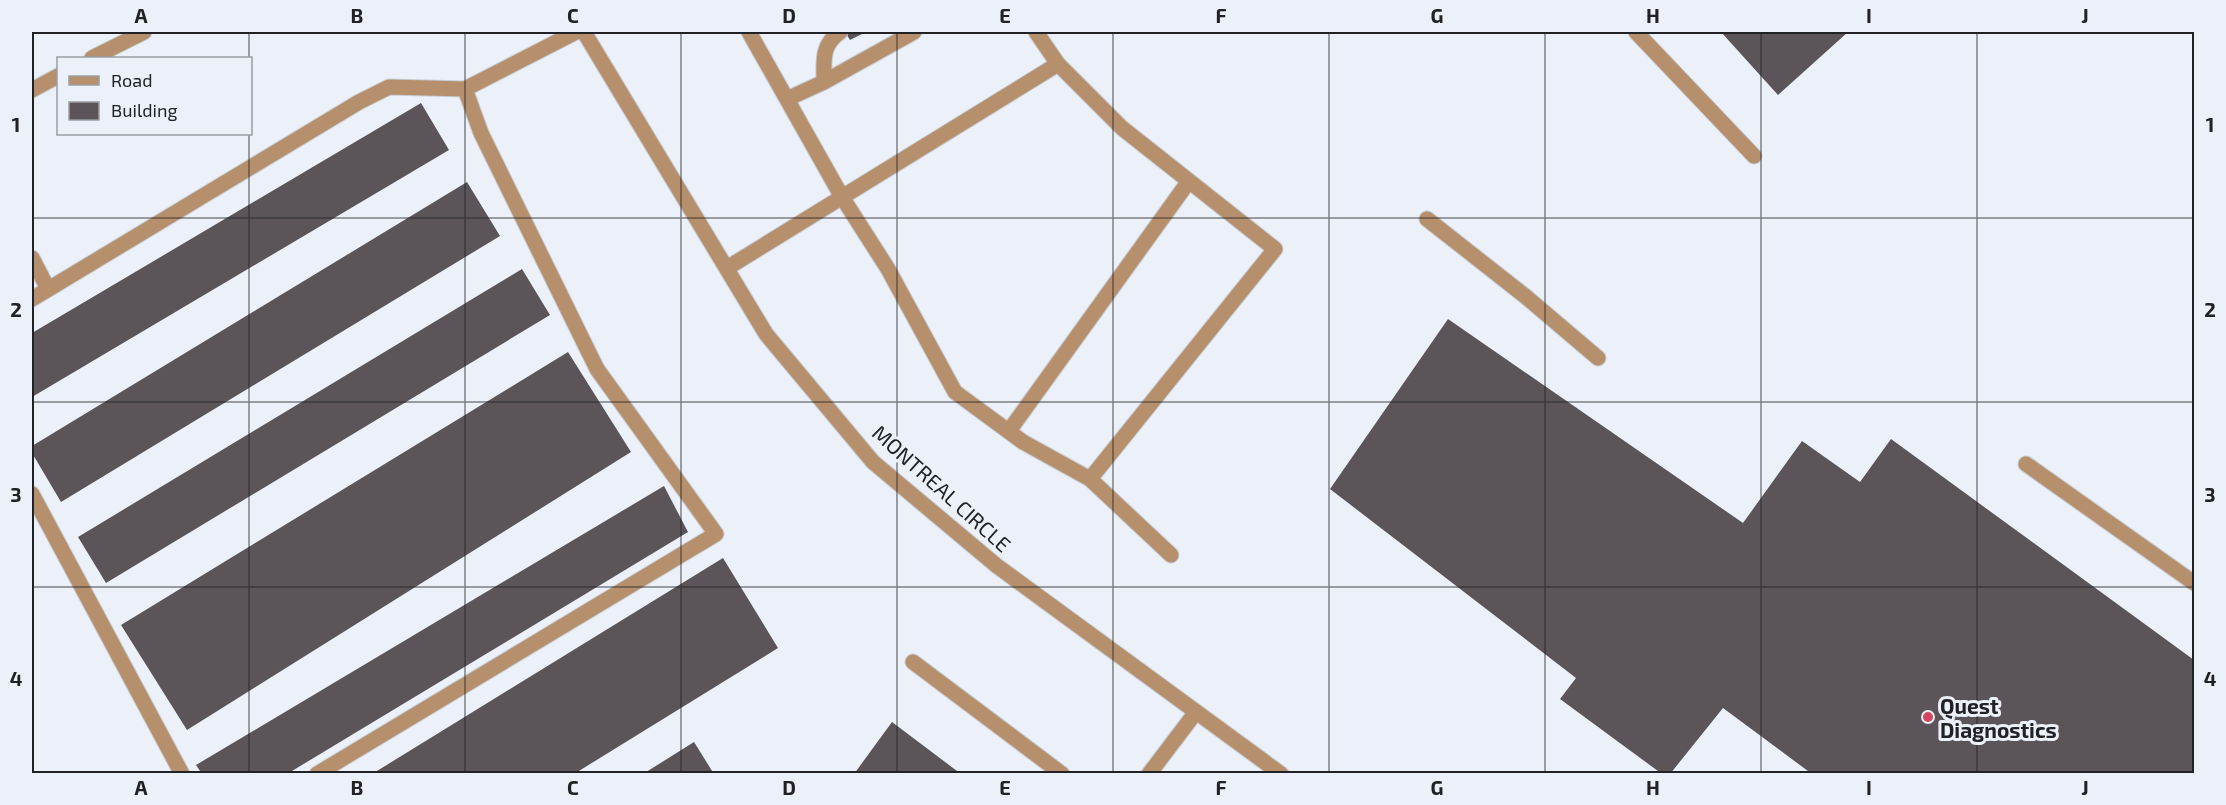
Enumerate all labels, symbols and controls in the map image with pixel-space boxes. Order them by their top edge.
text: A [134,3,148,27]
text: B [351,3,363,27]
text: C [567,3,579,27]
text: D [782,3,796,27]
text: E [999,3,1011,27]
text: F [1215,3,1227,27]
text: G [1431,3,1443,27]
text: H [1646,3,1660,27]
text: I [1866,3,1872,27]
text: J [2081,3,2089,27]
legend [57,57,252,135]
text: Road [111,69,152,91]
text: Building [111,99,178,121]
text: 1 [12,112,20,136]
text: 1 [2206,112,2214,136]
text: 2 [10,297,22,321]
text: 2 [2204,297,2216,321]
street label: MONTREAL CIRCLE [868,419,1016,557]
text: 3 [10,482,22,506]
text: 3 [2204,482,2216,506]
text: 4 [10,666,23,690]
text: 4 [2204,666,2217,690]
place label: Quest Diagnostics [1940,693,2057,742]
marker: Quest Diagnostics [1921,710,1935,724]
text: A [134,775,148,799]
text: B [351,775,363,799]
text: C [567,775,579,799]
text: D [782,775,796,799]
text: E [999,775,1011,799]
text: F [1215,775,1227,799]
text: G [1431,775,1443,799]
text: H [1646,775,1660,799]
text: I [1866,775,1872,799]
text: J [2081,775,2089,799]

